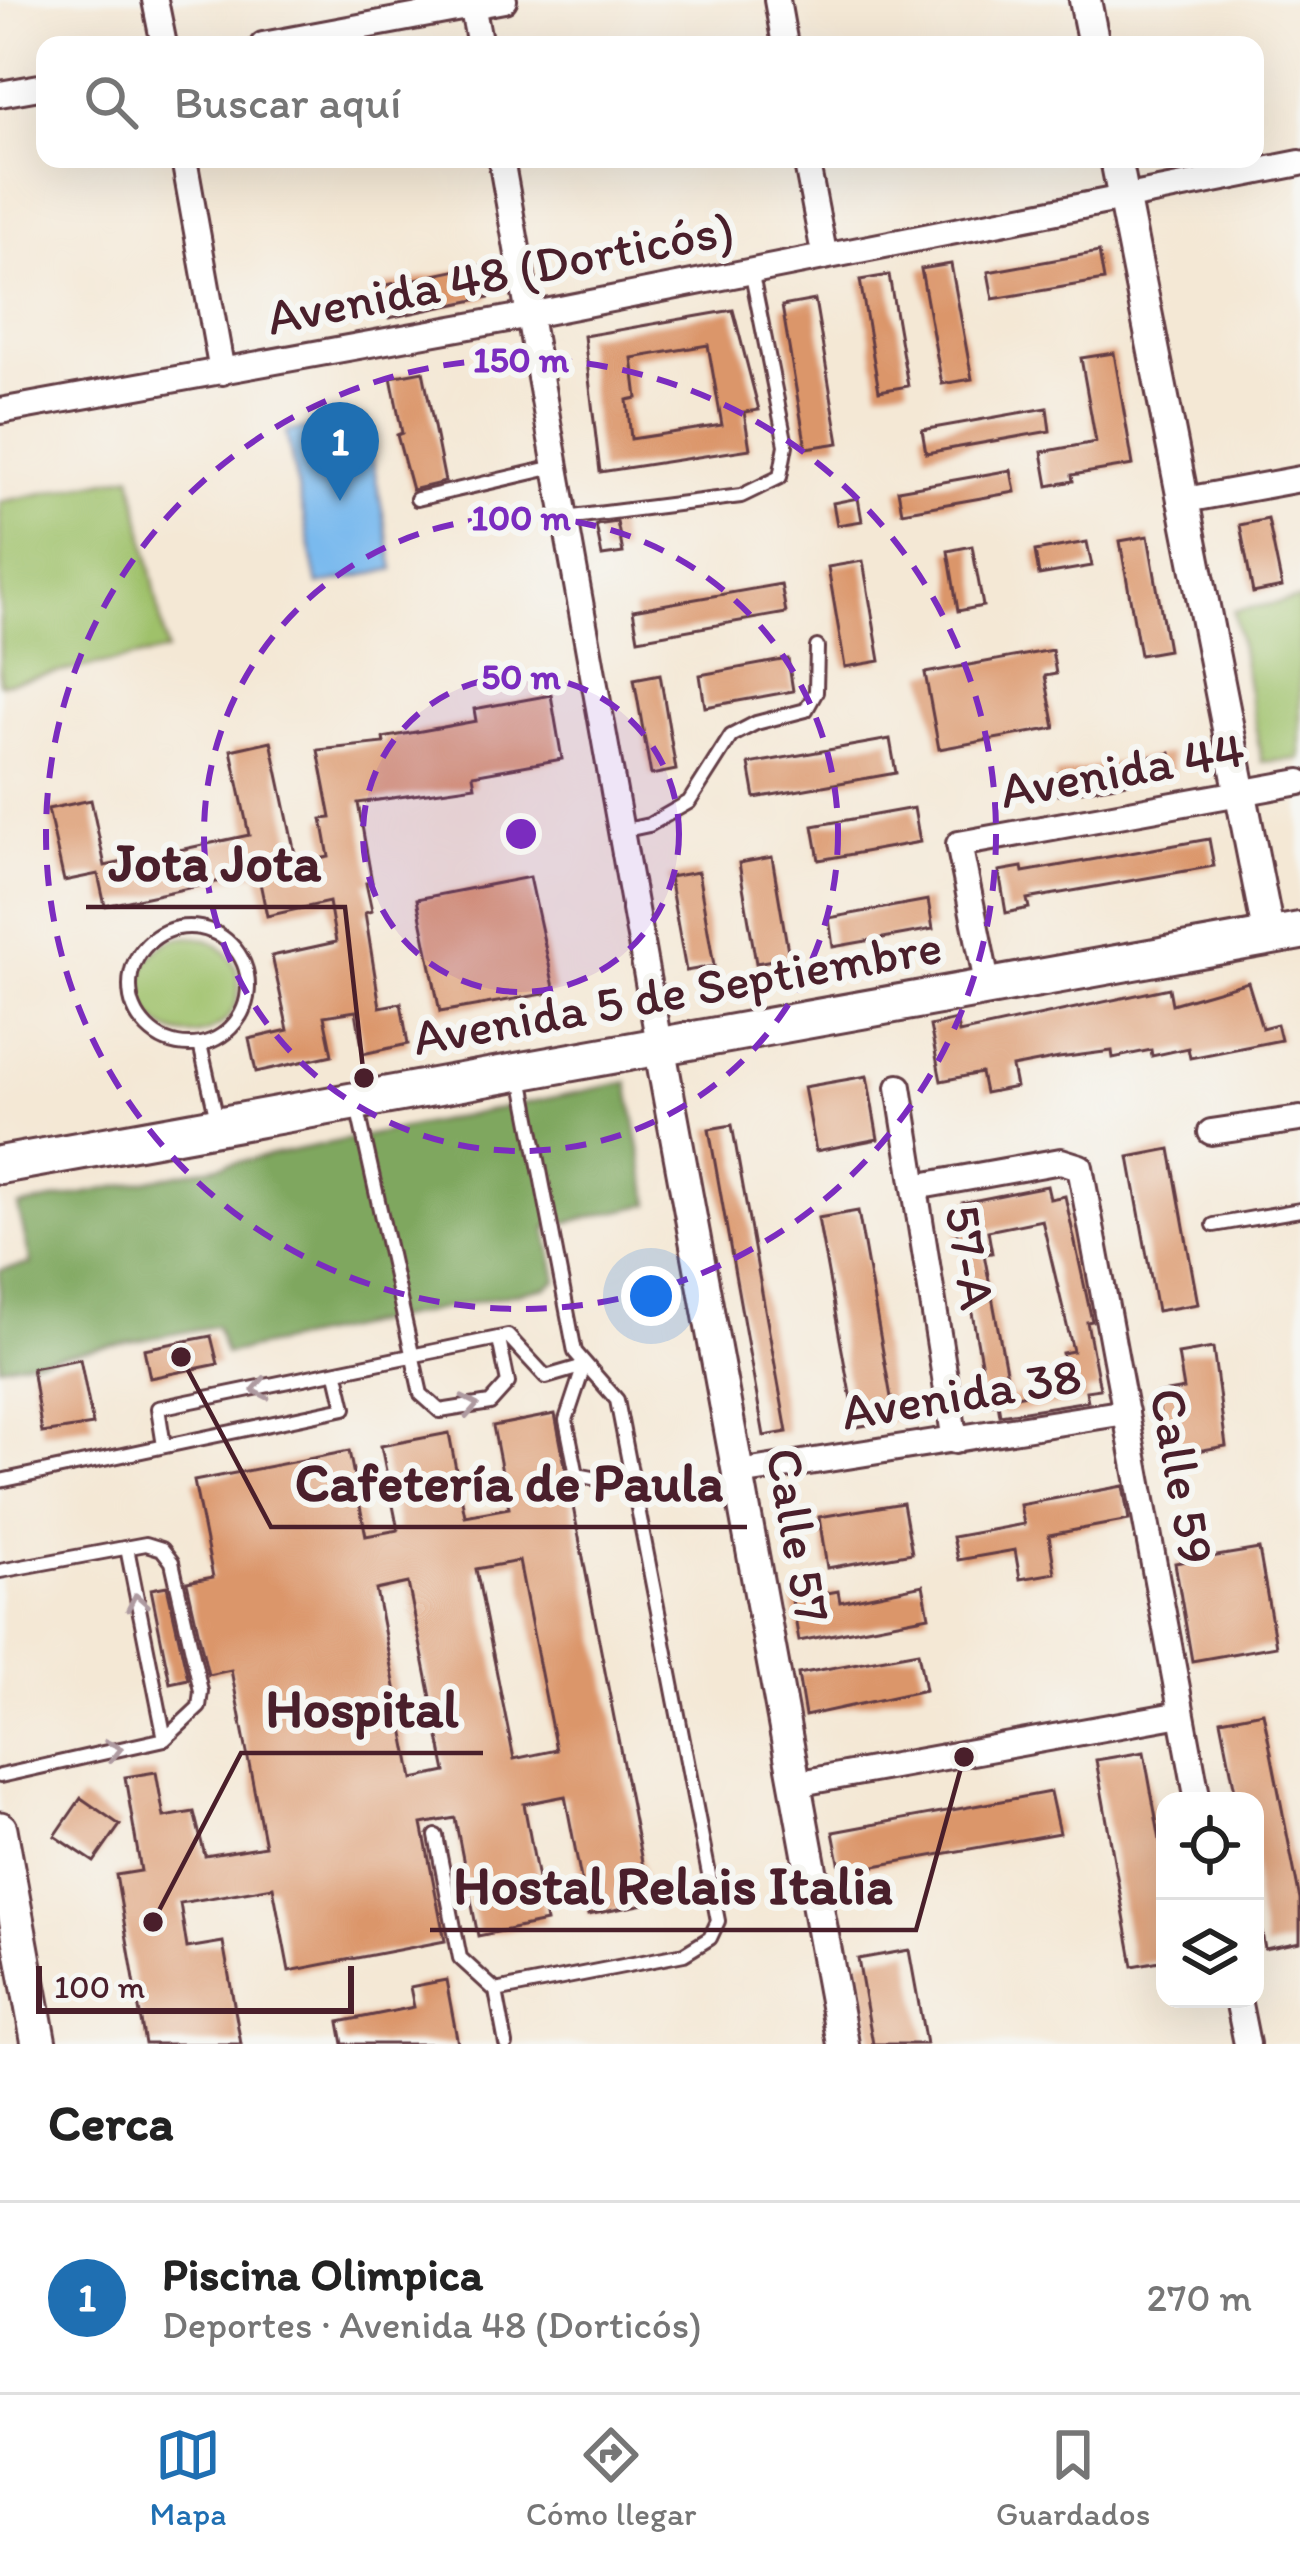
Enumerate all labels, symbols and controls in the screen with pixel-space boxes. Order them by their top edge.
search box [36,36,1264,168]
icon: search [78,69,144,135]
text: Buscar aquí [174,75,401,129]
street label: Avenida 48 (Dorticós) [262,197,739,348]
text: 150 m [473,338,570,381]
pin: 1 [301,402,379,501]
text: 100 m [471,496,571,539]
text: 50 m [481,655,561,698]
street label: Avenida 44 [995,718,1249,821]
centre of rings [500,813,542,855]
callout: Jota Jota [86,817,345,907]
text: Jota Jota [108,830,322,895]
street label: Avenida 5 de Septiembre [408,915,946,1068]
street label: 57-A [932,1200,1009,1314]
your location [621,1266,681,1326]
street label: Avenida 38 [837,1344,1085,1443]
one-way arrow [250,1375,270,1400]
street label: Calle 59 [1137,1383,1228,1569]
one-way arrow [460,1394,480,1420]
callout: Cafetería de Paula [271,1437,747,1527]
street label: Calle 57 [753,1443,844,1627]
text: Cafetería de Paula [295,1450,724,1515]
one-way arrow [126,1593,151,1613]
callout: Hospital [241,1663,483,1753]
text: Hospital [265,1676,459,1741]
one-way arrow [104,1739,124,1764]
map controls [1156,1792,1264,2008]
button: locate [1156,1792,1264,1900]
callout: Hostal Relais Italia [430,1840,916,1930]
text: Hostal Relais Italia [453,1853,893,1918]
button: layers [1156,1900,1264,2008]
scale bar [36,1960,354,2013]
text: 100 m [54,1967,145,2006]
text: Cerca [48,2092,174,2153]
text: Piscina Olimpica [162,2247,483,2301]
text: 1 [78,2274,96,2321]
text: 270 m [1147,2274,1252,2321]
text: Deportes · Avenida 48 (Dorticós) [162,2301,702,2348]
tab: Mapa [150,2422,226,2533]
tab: Cómo llegar [526,2422,697,2533]
tab: Guardados [996,2422,1150,2533]

